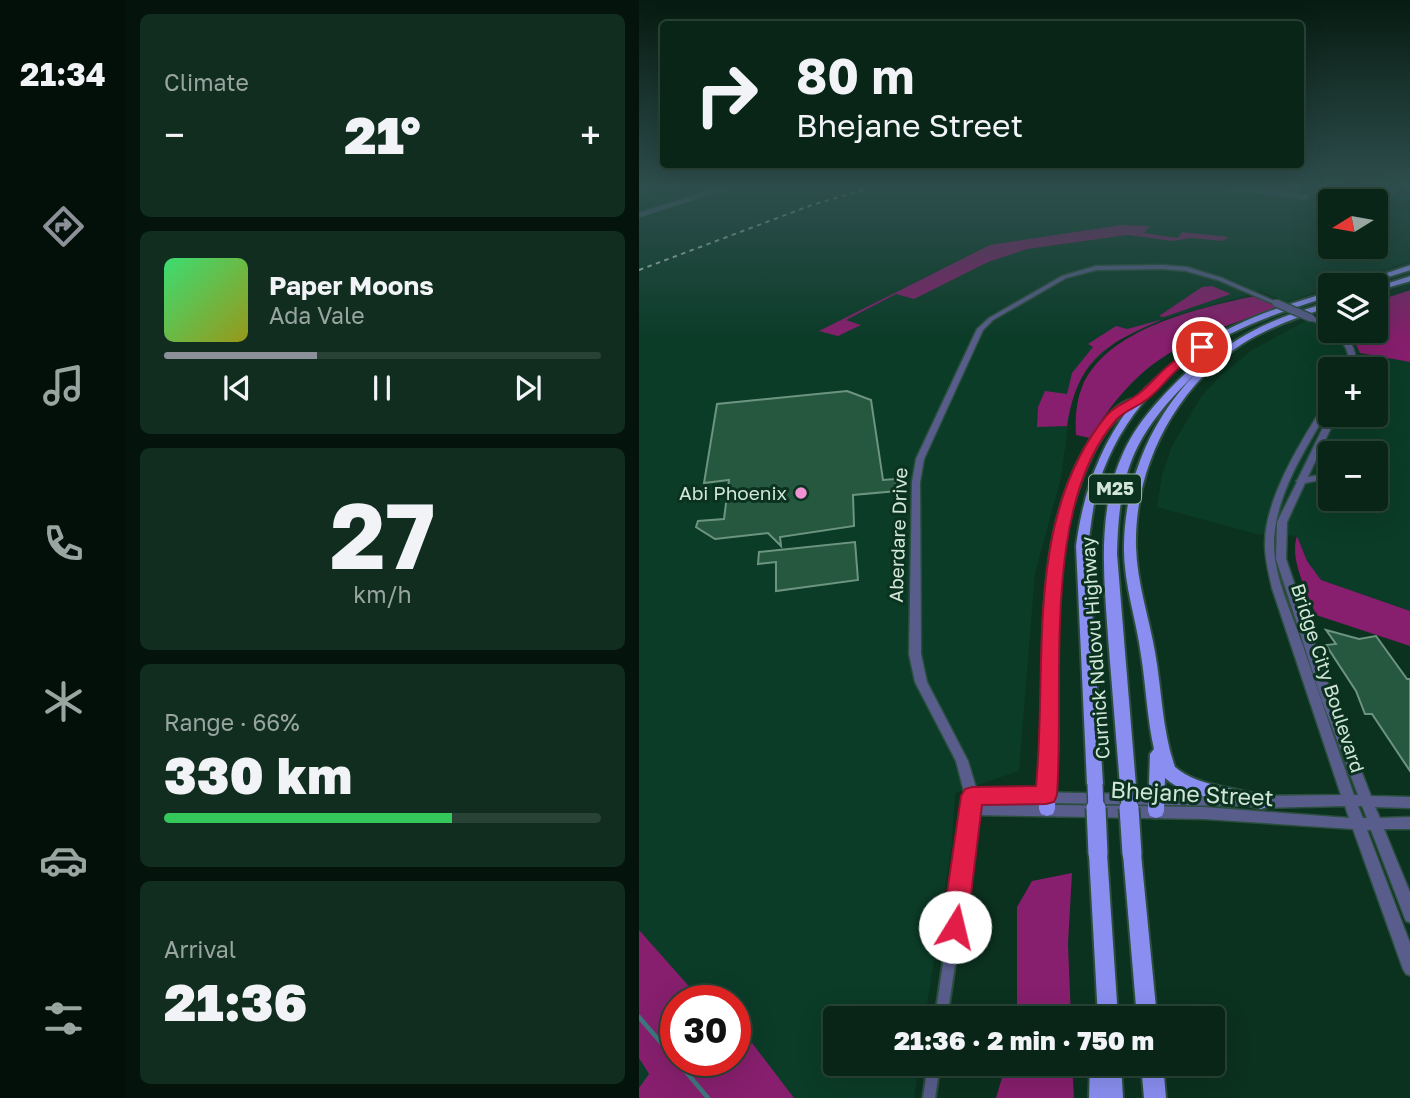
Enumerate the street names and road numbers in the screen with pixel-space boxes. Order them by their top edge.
street label: Aberdare Drive [884,467,911,603]
road number: M25 [1089,475,1141,504]
street label: Curnick Ndlovu Highway [1075,536,1114,760]
street label: Bridge City Boulevard [1287,580,1370,775]
street label: Bhejane Street [1110,775,1274,811]

